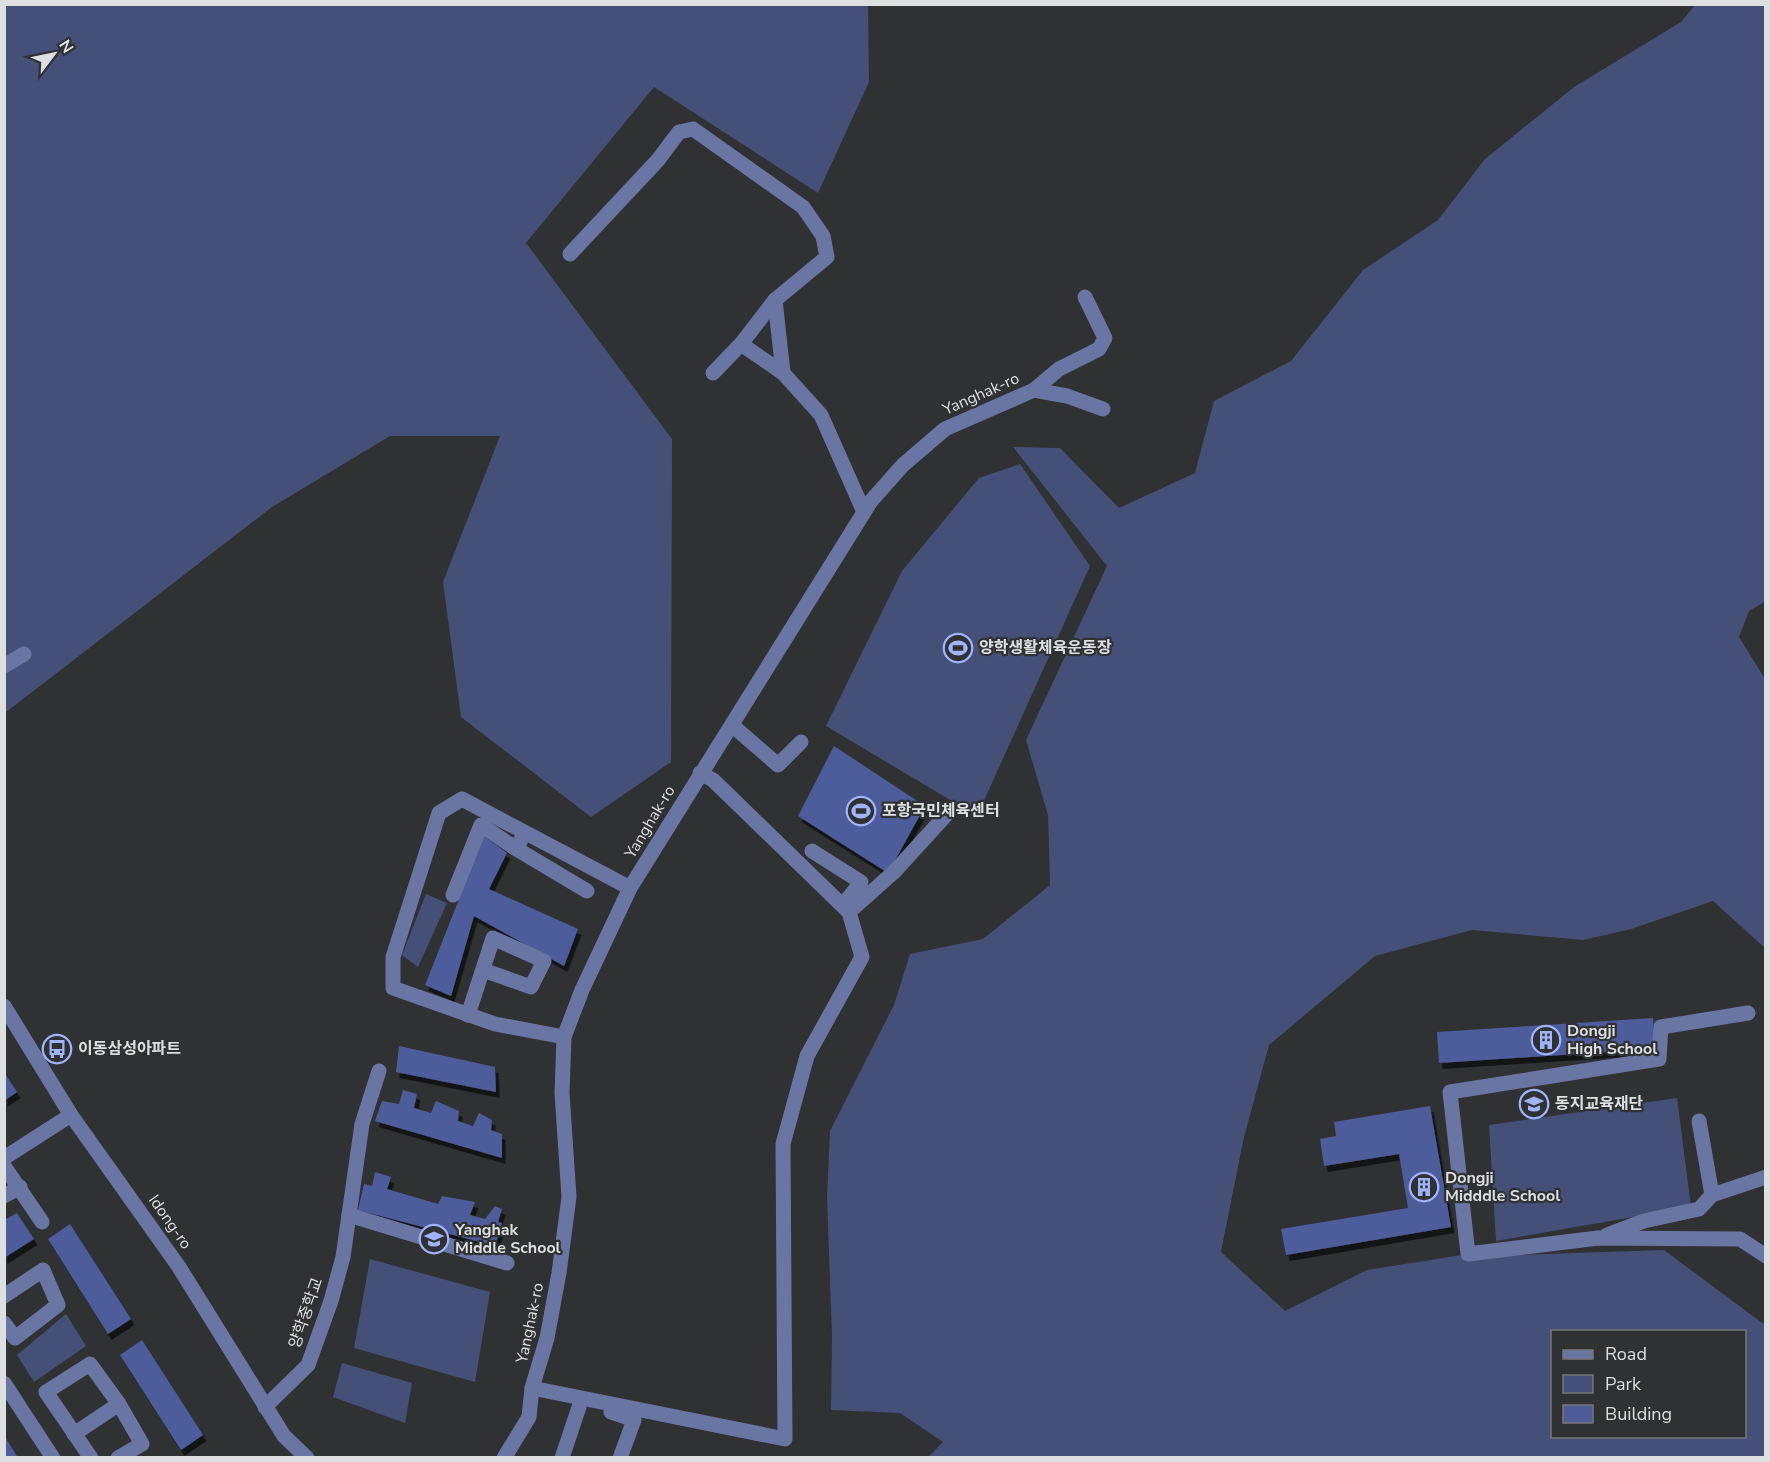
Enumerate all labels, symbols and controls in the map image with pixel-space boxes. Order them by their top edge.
north arrow [24,24,84,84]
text: N [53,36,78,57]
street label: Yanghak-ro [938,367,1023,421]
sports icon: 양학생활체육운동장 [942,632,974,664]
place label: 양학생활체육운동장 [979,637,1112,659]
street label: Yanghak-ro [619,781,681,864]
sports icon: 포항국민체육센터 [845,795,877,827]
place label: 포항국민체육센터 [882,800,1000,822]
place label: Dongji High School [1567,1020,1657,1060]
building icon: Dongji High School [1530,1024,1562,1056]
bus stop icon: 이동삼성아파트 [41,1033,73,1065]
place label: 이동삼성아파트 [78,1038,181,1060]
school or university icon: 동지교육재단 [1518,1088,1550,1120]
place label: 동지교육재단 [1555,1093,1643,1115]
place label: Dongji Midddle School [1445,1167,1560,1207]
building icon: Dongji Midddle School [1408,1171,1440,1203]
street label: Idong-ro [143,1190,197,1254]
place label: Yanghak Middle School [454,1219,561,1259]
school or university icon: Yanghak Middle School [418,1223,450,1255]
street label: 양학중학교 [284,1275,328,1351]
street label: Yanghak-ro [511,1281,549,1366]
legend [1551,1330,1746,1438]
text: Road [1605,1342,1647,1366]
text: Park [1605,1372,1642,1396]
text: Building [1605,1402,1672,1426]

